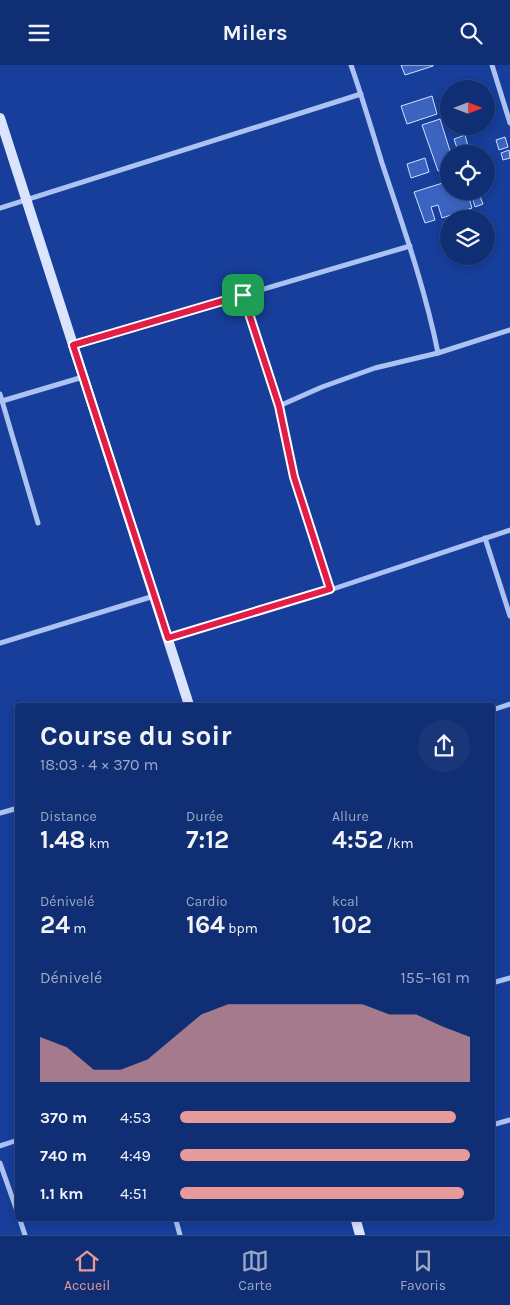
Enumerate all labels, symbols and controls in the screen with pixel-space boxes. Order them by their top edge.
icon: menu [25,19,53,47]
icon: search [457,19,485,47]
text: Milers [222,20,288,46]
north arrow [440,80,495,135]
map controls [440,80,495,265]
button: locate [440,145,495,200]
button: layers [440,210,495,265]
pin [222,274,264,316]
icon: arrive [229,281,257,309]
text: Course du soir [40,719,231,752]
button: share [418,720,470,772]
text: 18:03 · 4 × 370 m [40,755,158,774]
text: Distance [40,808,97,825]
text: Durée [186,808,223,825]
text: Allure [332,808,369,825]
text: 1.48 [40,825,85,854]
text: 7:12 [186,825,229,854]
text: 4:52 [332,825,383,854]
text: km [85,835,110,852]
text: /km [383,835,414,852]
text: Dénivelé [40,893,94,910]
text: Cardio [186,893,227,910]
text: kcal [332,893,359,910]
text: 24 [40,910,70,939]
text: 164 [186,910,225,939]
text: 102 [332,910,372,939]
text: m [70,920,86,937]
text: bpm [225,920,258,937]
text: Dénivelé [40,968,102,987]
text: 155–161 m [401,968,470,987]
text: 370 m [40,1108,87,1127]
text: 4:53 [120,1108,151,1127]
text: 740 m [40,1146,87,1165]
text: 4:49 [120,1146,151,1165]
text: 1.1 km [40,1184,84,1203]
text: 4:51 [120,1184,147,1203]
tab: Accueil [64,1247,110,1294]
tab: Carte [238,1247,272,1294]
tab: Favoris [400,1247,446,1294]

